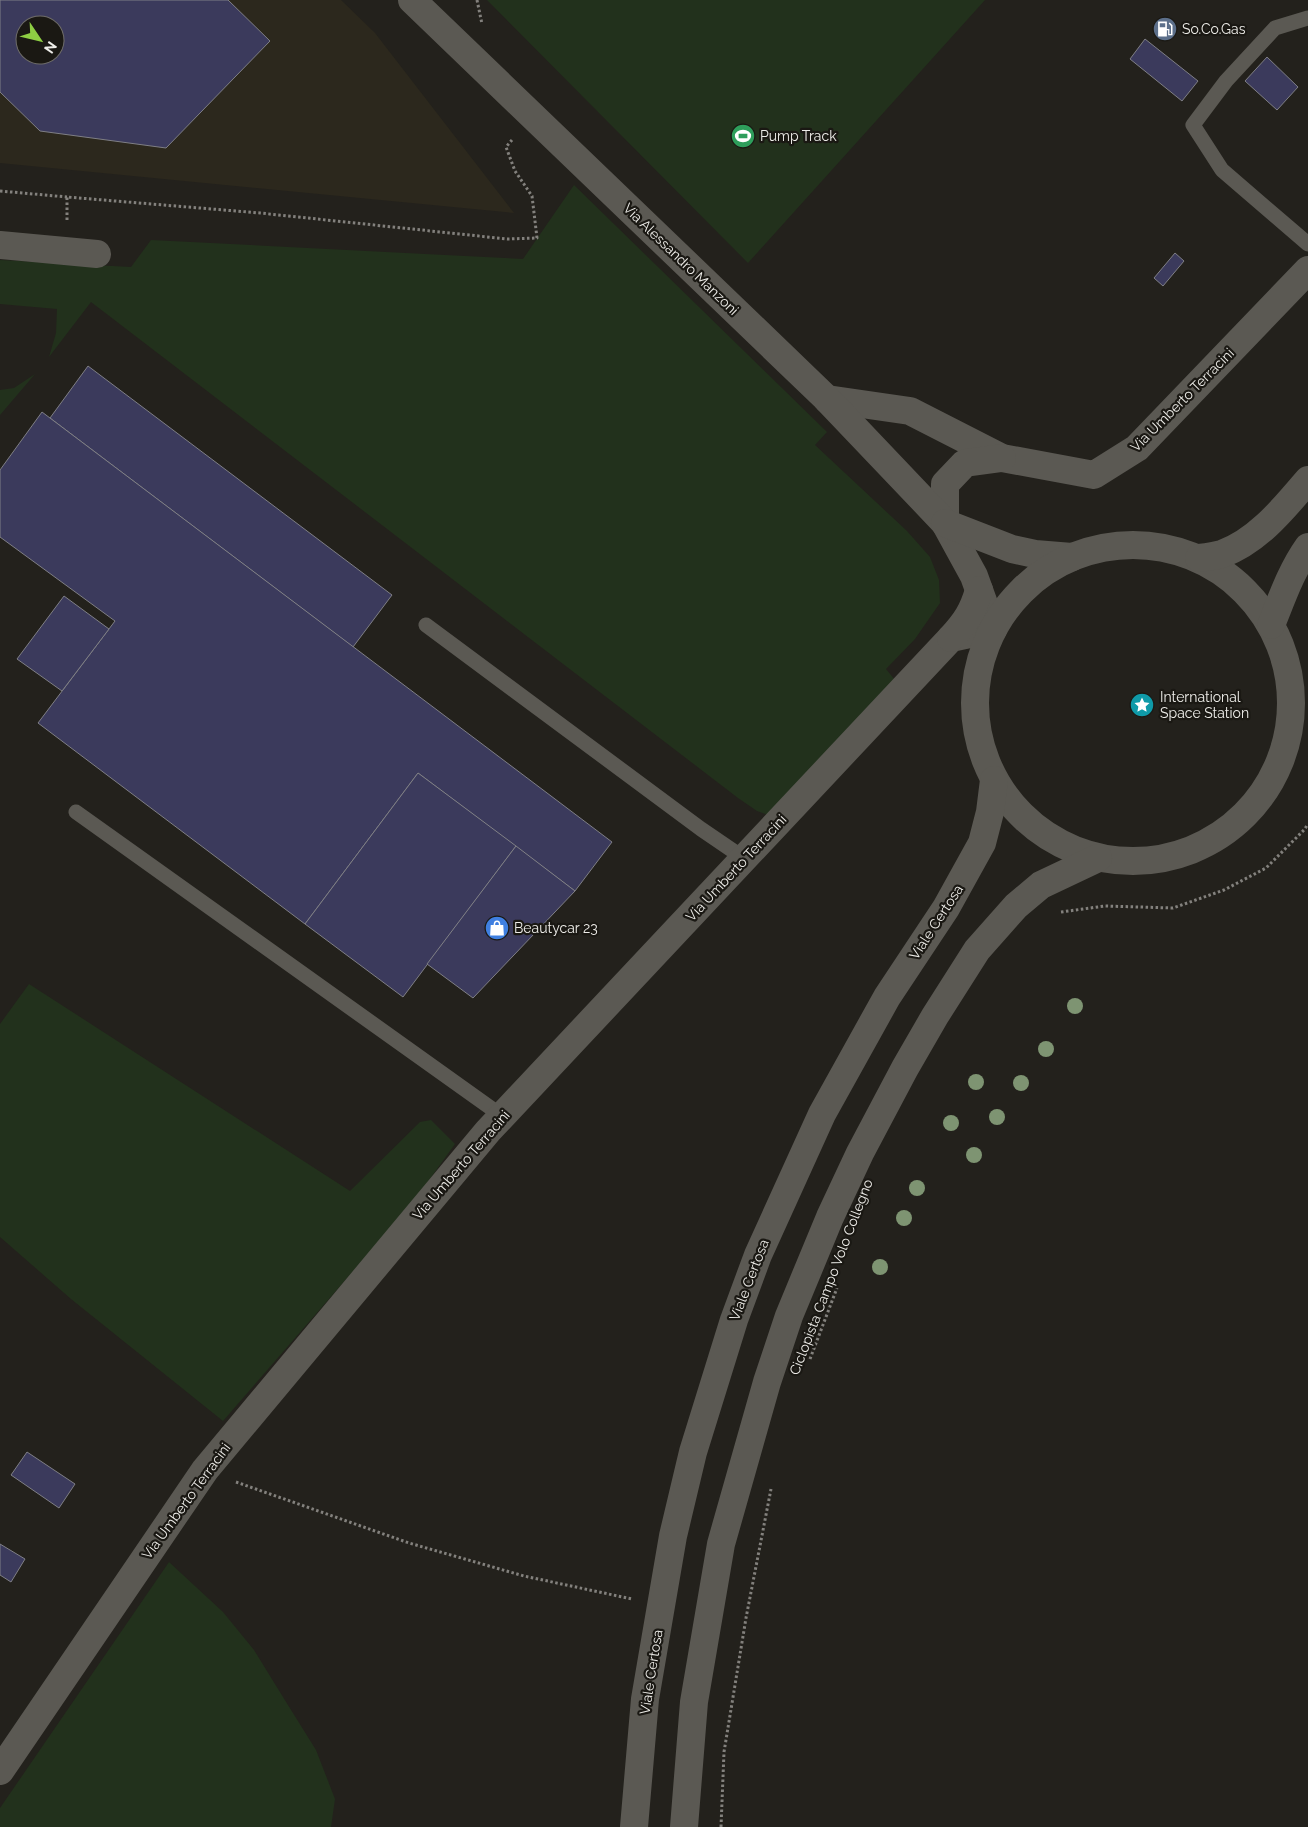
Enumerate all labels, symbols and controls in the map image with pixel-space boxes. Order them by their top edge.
north arrow [15,15,65,65]
fuel station icon: So.Co.Gas [1152,16,1178,42]
place label: So.Co.Gas [1182,21,1246,37]
text: N [41,38,60,56]
sports icon: Pump Track [730,123,756,149]
place label: Pump Track [760,128,837,144]
street label: Via Alessandro Manzoni [620,200,742,318]
street label: Via Umberto Terracini [1127,345,1237,455]
place label: International Space Station [1160,689,1249,721]
place icon: International Space Station [1129,692,1155,718]
street label: Via Umberto Terracini [683,812,789,924]
street label: Viale Certosa [906,882,966,962]
shop icon: Beautycar 23 [484,915,510,941]
place label: Beautycar 23 [514,920,598,936]
street label: Via Umberto Terracini [409,1107,513,1223]
street label: Ciclopista Campo Volo Collegno [786,1177,876,1377]
street label: Viale Certosa [726,1237,772,1323]
street label: Via Umberto Terracini [139,1440,233,1562]
street label: Viale Certosa [636,1628,666,1716]

